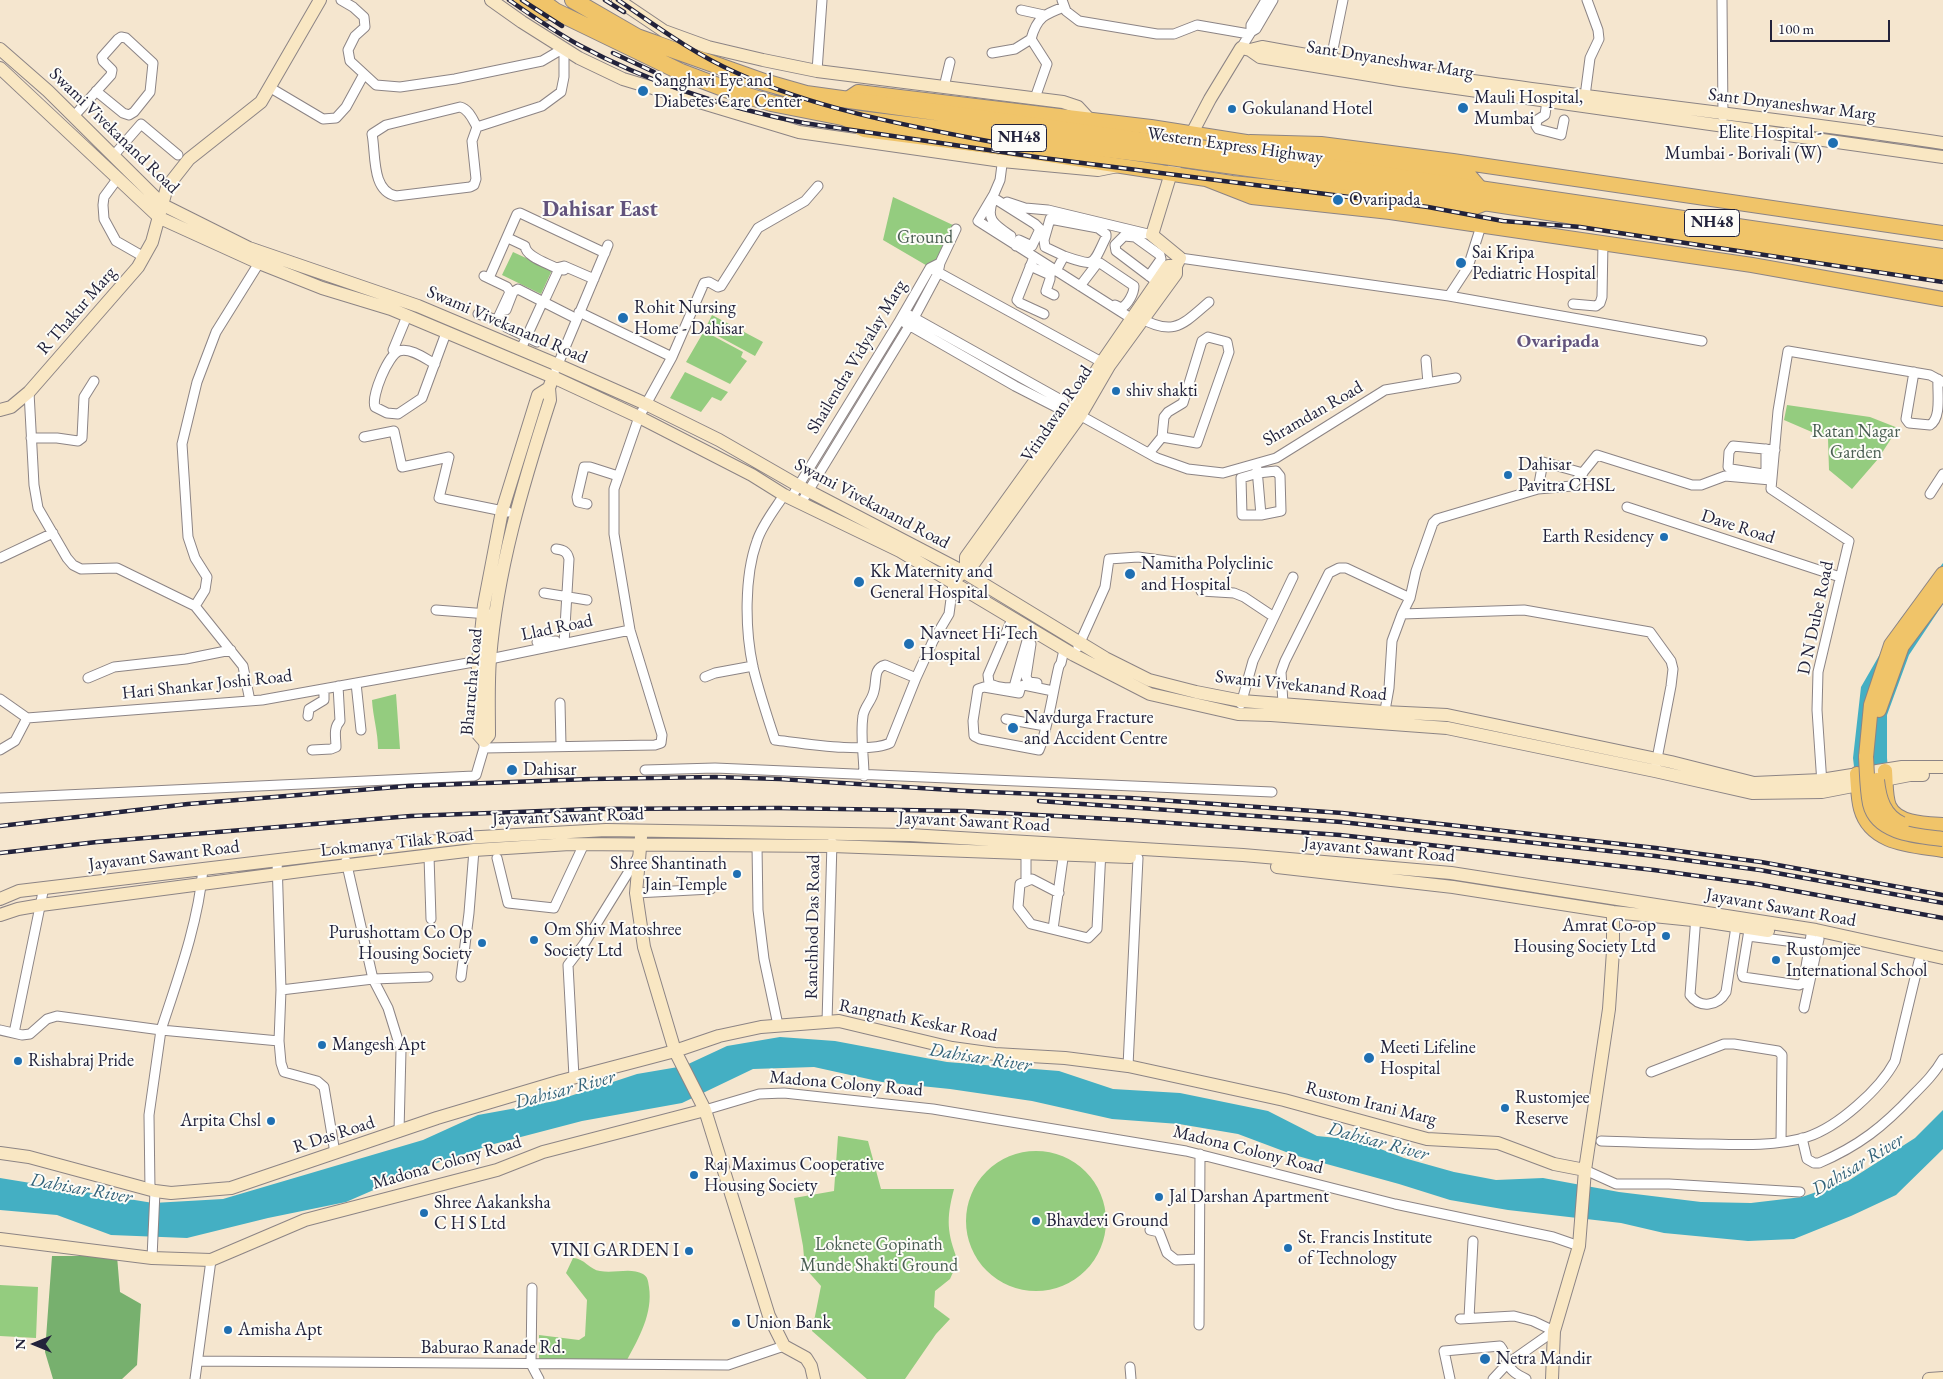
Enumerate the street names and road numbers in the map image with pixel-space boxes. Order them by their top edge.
street label: Sant Dnyaneshwar Marg [1305,36,1475,84]
street label: Swami Vivekanand Road [44,63,184,199]
street label: Sant Dnyaneshwar Marg [1707,84,1877,126]
street label: Western Express Highway [1146,123,1324,169]
road number: NH48 [992,125,1046,152]
road number: NH48 [1684,210,1740,237]
street label: R Thakur Marg [33,263,121,359]
street label: Shailendra Vidyalay Marg [802,276,912,438]
street label: Swami Vivekanand Road [423,281,591,369]
street label: Vrindavan Road [1017,362,1097,466]
street label: Shramdan Road [1259,377,1367,451]
street label: Swami Vivekanand Road [791,454,953,554]
street label: Dave Road [1698,505,1778,549]
street label: D N Dube Road [1793,559,1839,677]
street label: Llad Road [519,610,595,646]
street label: Bharucha Road [457,627,487,737]
street label: Hari Shankar Joshi Road [121,665,293,705]
street label: Swami Vivekanand Road [1214,666,1388,706]
street label: Jayavant Sawant Road [492,804,644,830]
street label: Jayavant Sawant Road [898,807,1050,837]
street label: Lokmanya Tilak Road [319,824,475,862]
street label: Jayavant Sawant Road [1302,833,1456,867]
street label: Jayavant Sawant Road [87,836,241,876]
street label: Ranchhod Das Road [801,854,825,1000]
street label: Jayavant Sawant Road [1704,884,1858,932]
street label: Rangnath Keskar Road [837,995,999,1047]
street label: Madona Colony Road [768,1067,924,1101]
street label: Rustom Irani Marg [1303,1077,1439,1131]
street label: R Das Road [291,1112,377,1158]
street label: Madona Colony Road [1171,1121,1325,1179]
street label: Madona Colony Road [370,1131,524,1195]
street label: Baburao Ranade Rd. [421,1337,565,1359]

